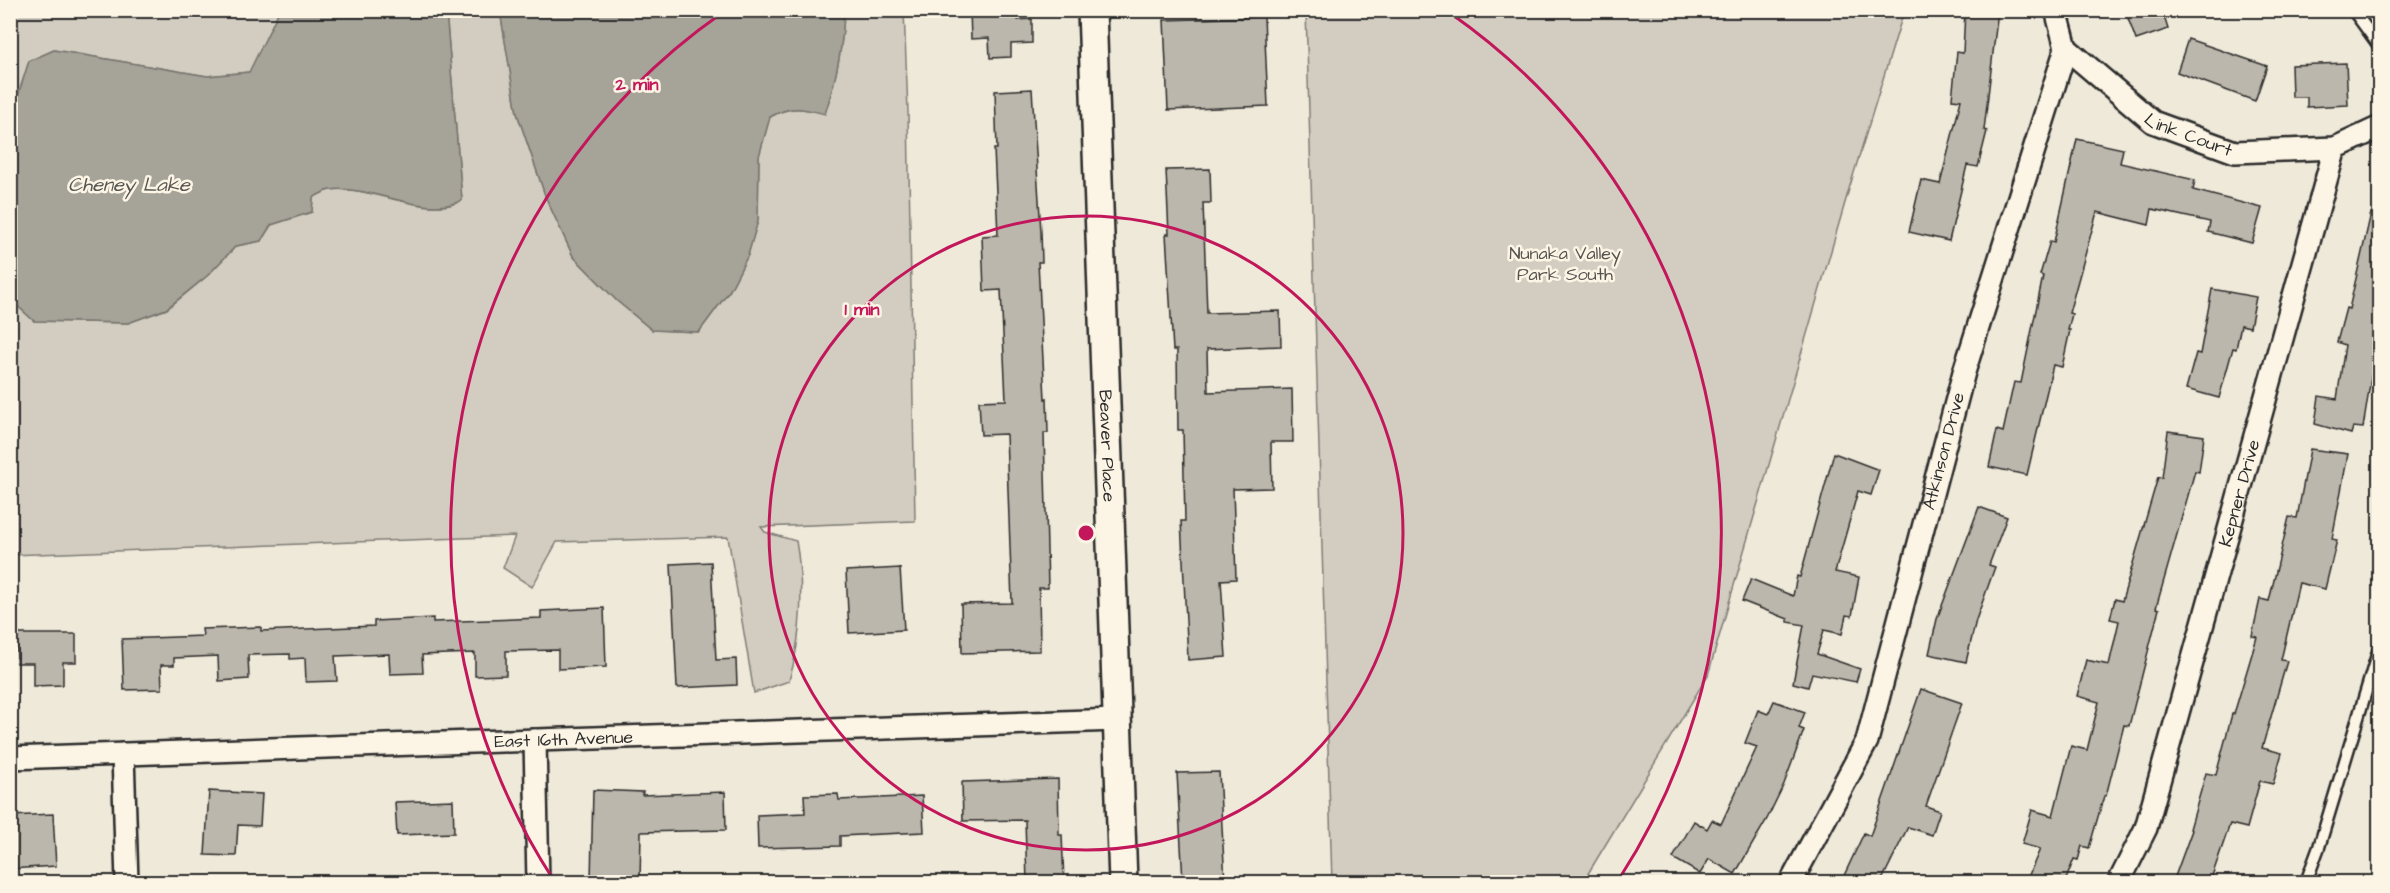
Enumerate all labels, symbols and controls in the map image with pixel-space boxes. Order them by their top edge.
text: 2 min [614,72,659,97]
street label: Link Court [2139,107,2237,163]
water label: Cheney Lake [68,171,191,200]
park label: Nunaka Valley Park South [1509,241,1621,287]
text: 1 min [844,297,880,322]
street label: Beaver Place [1093,389,1122,503]
street label: Atkinson Drive [1916,389,1971,512]
street label: Kepner Drive [2212,436,2266,549]
centre of rings [1076,523,1096,543]
street label: East 16th Avenue [494,724,634,754]

